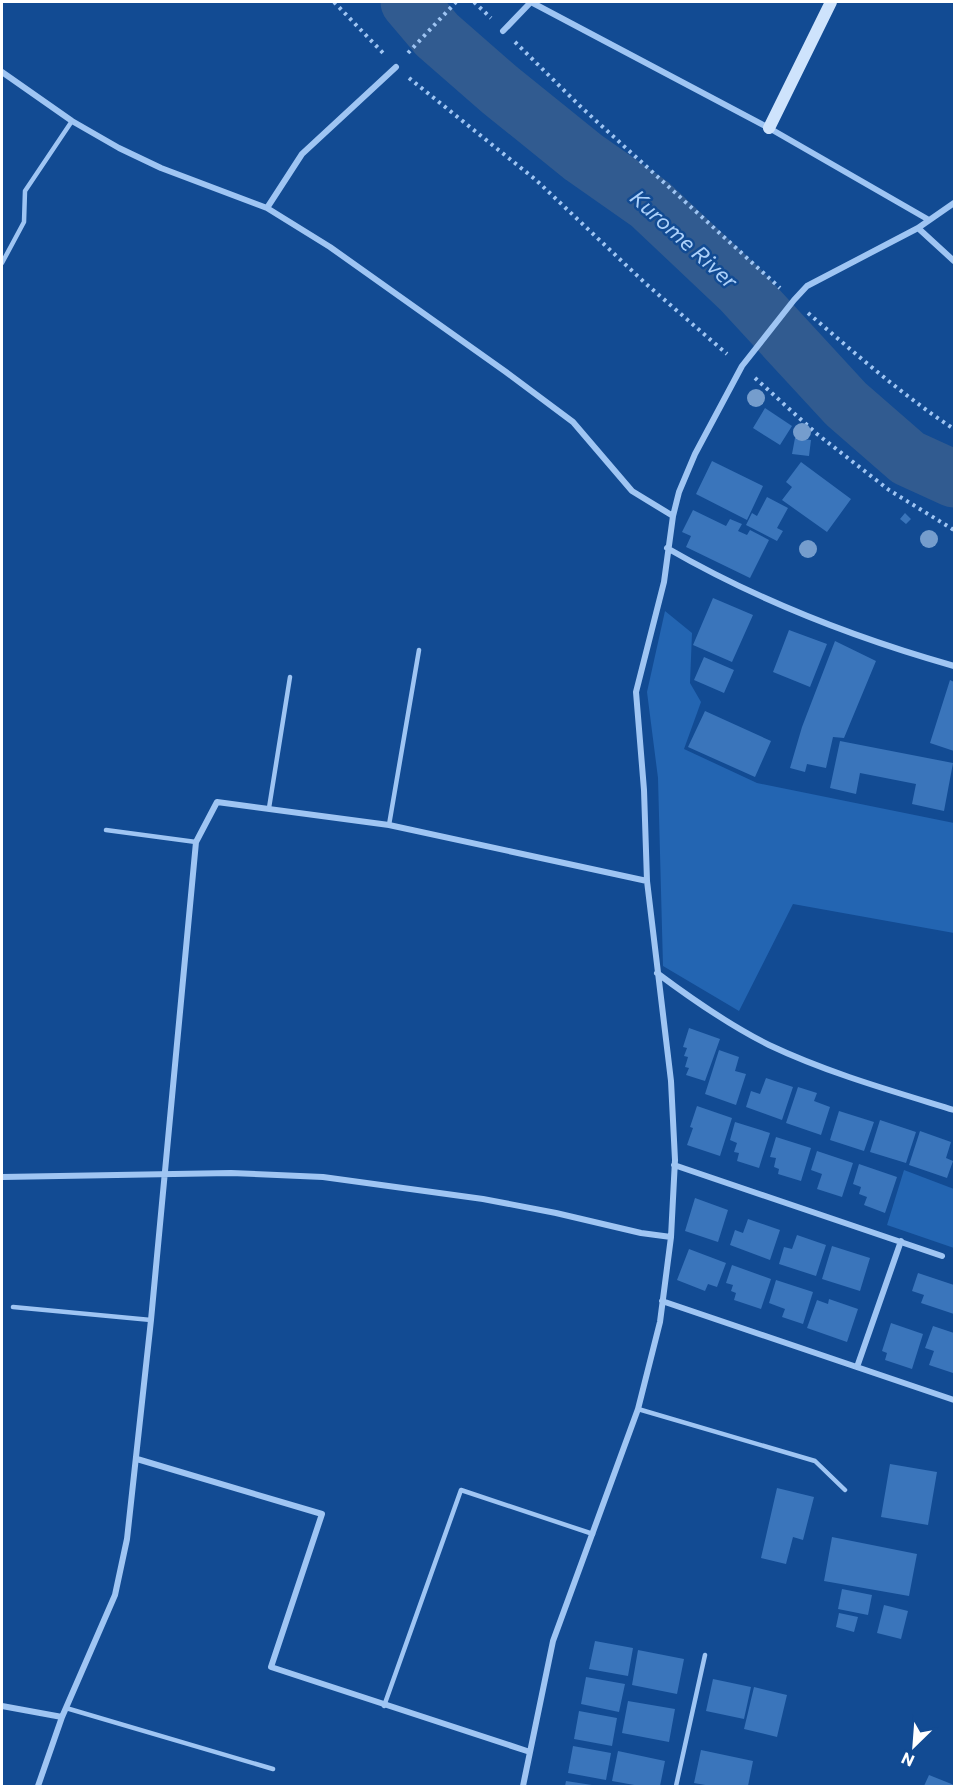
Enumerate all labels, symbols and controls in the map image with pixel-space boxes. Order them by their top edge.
water label: Kurome River [625,183,744,295]
north arrow [884,1716,944,1776]
text: N [898,1749,917,1771]

